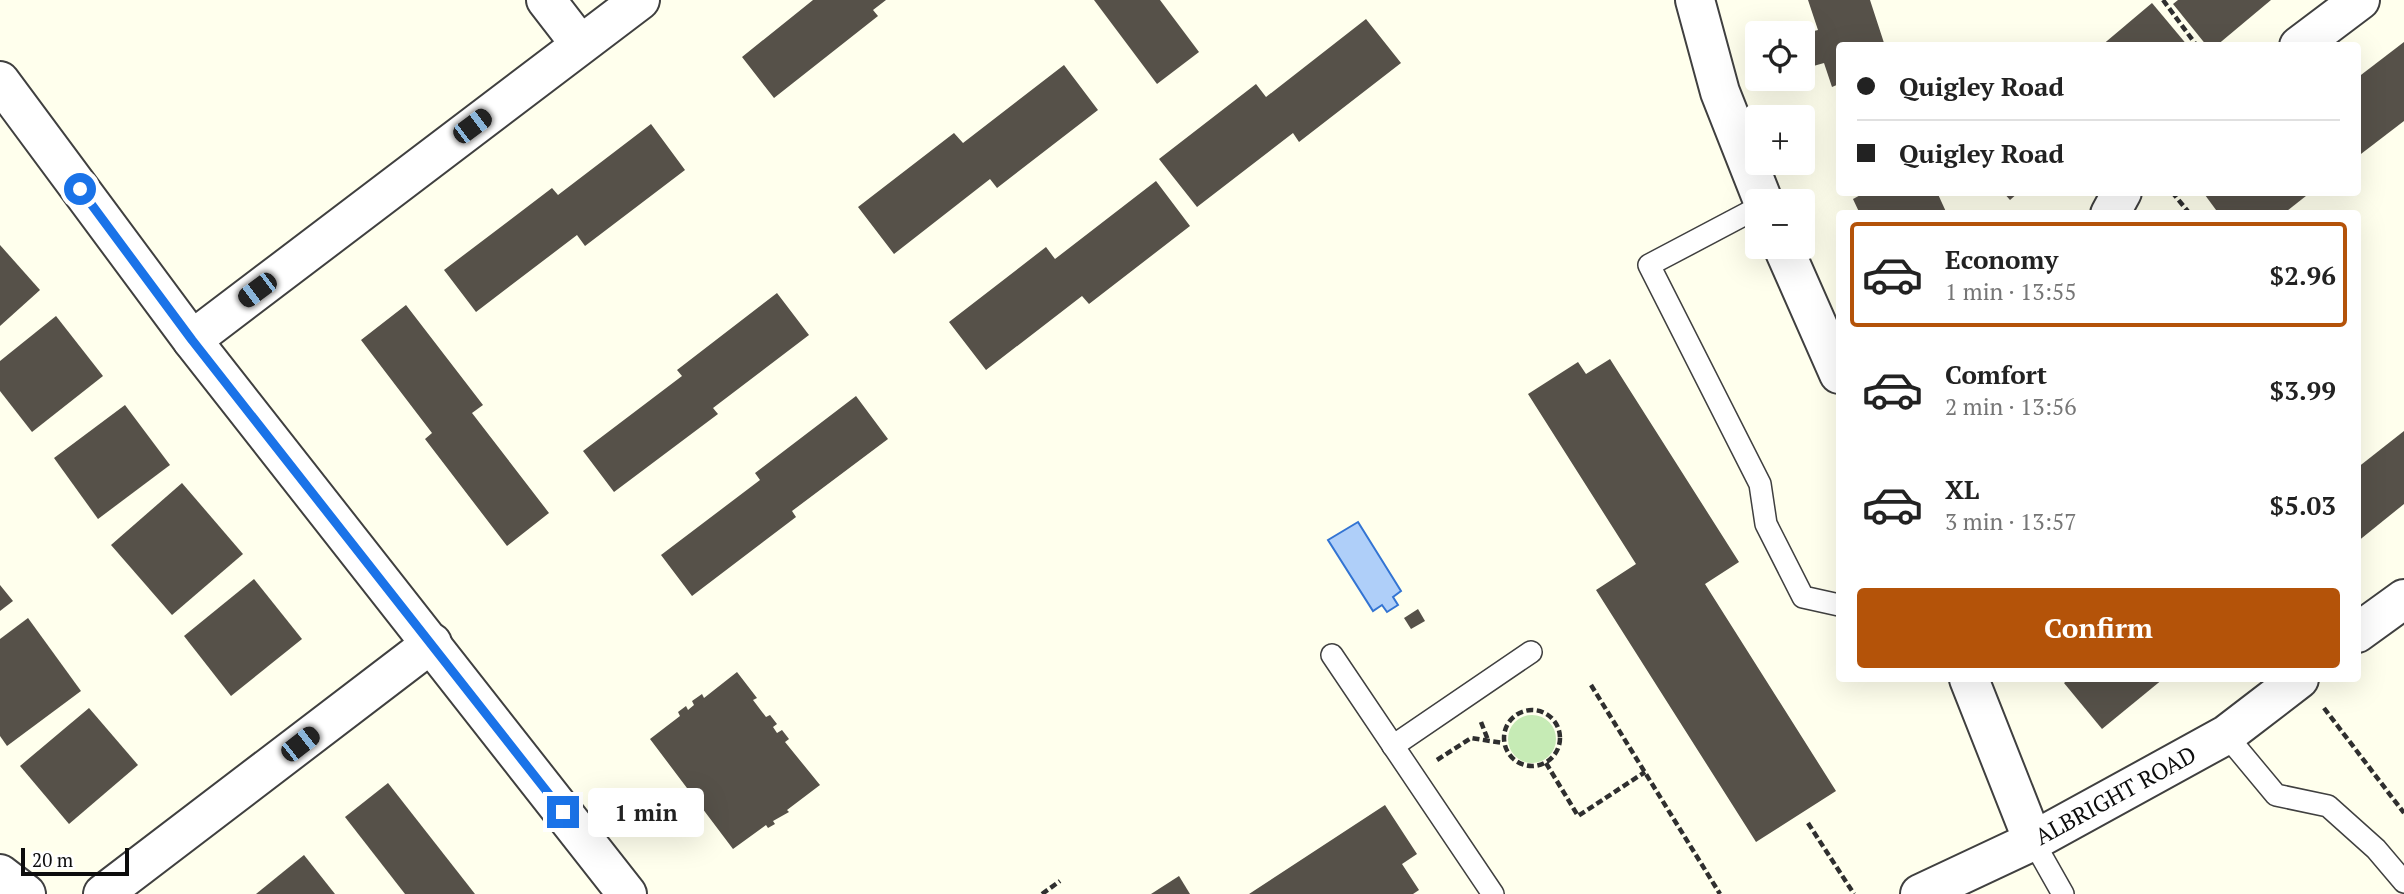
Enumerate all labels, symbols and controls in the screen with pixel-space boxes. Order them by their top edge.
map controls [1745,21,1815,259]
button: locate [1745,21,1815,91]
text: Quigley Road [1899,69,2064,103]
car [449,105,496,147]
button: + [1745,105,1815,175]
text: Quigley Road [1899,136,2064,170]
route start [64,173,96,205]
button: − [1745,189,1815,259]
text: Economy [1945,242,2058,276]
icon: car [1861,243,1924,306]
text: $2.96 [2270,258,2336,292]
car [234,269,281,311]
text: 1 min · 13:55 [1945,276,2077,307]
text: Comfort [1945,357,2047,391]
icon: car [1861,358,1924,421]
text: $3.99 [2270,373,2336,407]
text: 2 min · 13:56 [1945,391,2077,422]
text: XL [1945,472,1979,506]
icon: car [1861,473,1924,536]
text: $5.03 [2270,488,2336,522]
text: 3 min · 13:57 [1945,506,2077,537]
button: Confirm [1857,588,2340,668]
car [277,723,324,765]
street label: ALBRIGHT ROAD [2029,738,2201,852]
callout: 1 min [588,788,703,836]
route end [547,796,579,828]
text: 1 min [615,797,677,828]
scale bar [21,845,130,877]
text: 20 m [32,847,73,872]

